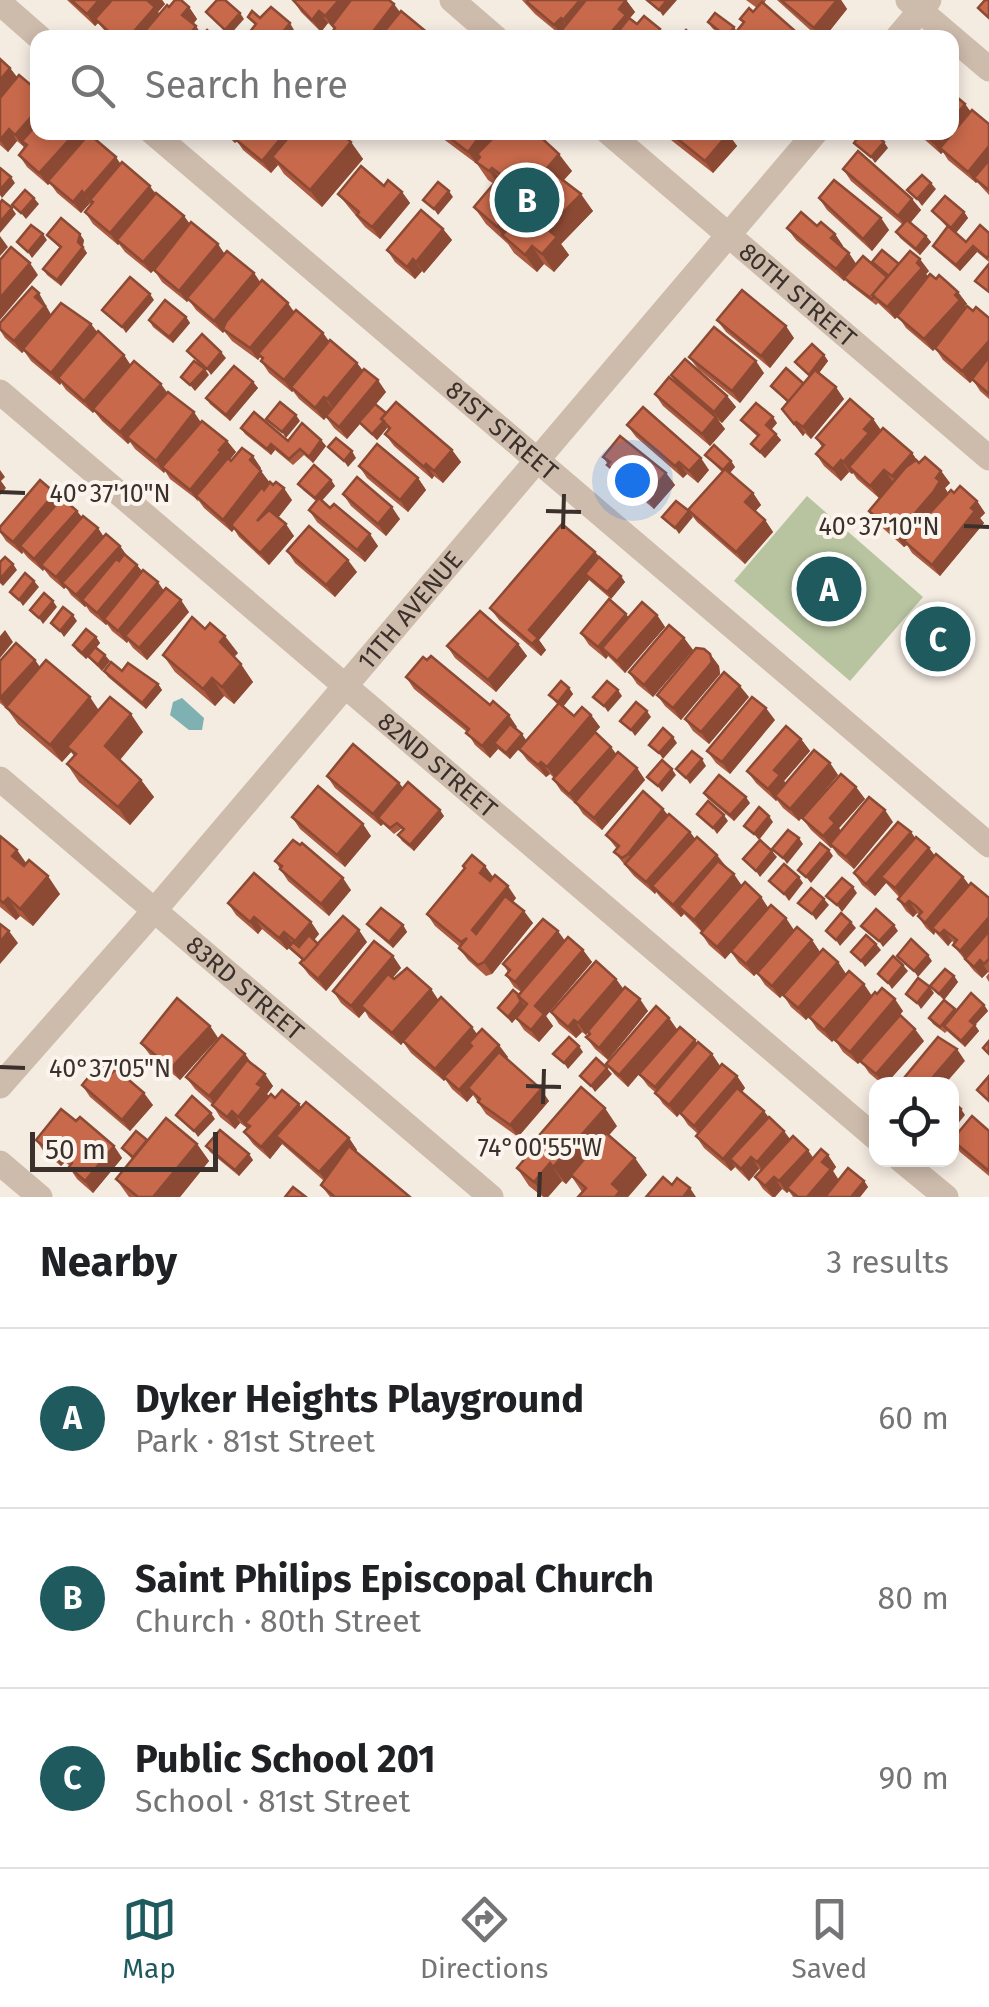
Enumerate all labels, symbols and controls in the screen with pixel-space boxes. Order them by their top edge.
search box [30,30,959,140]
icon: search [65,58,120,113]
text: Search here [145,62,348,108]
pin: B [494,162,560,238]
street label: 80TH STREET [733,237,862,354]
street label: 81ST STREET [440,375,564,487]
your location [607,455,658,506]
text: 40°37'10"N [49,479,171,509]
text: 40°37'10"N [818,512,940,542]
street label: 11TH AVENUE [352,545,469,676]
pin: A [796,552,862,626]
pin: C [906,602,970,676]
street label: 82ND STREET [372,707,503,825]
street label: 83RD STREET [180,930,310,1047]
text: 40°37'05"N [49,1054,171,1084]
map controls [869,1077,959,1167]
button: locate [869,1077,959,1167]
scale bar [30,1127,218,1172]
text: 50 m [45,1133,106,1166]
text: 74°00'55"W [478,1133,603,1163]
text: Nearby [40,1237,177,1287]
text: 3 results [826,1243,949,1281]
text: Dyker Heights Playground [135,1376,584,1422]
text: A [63,1399,82,1437]
text: 60 m [878,1399,949,1437]
text: Park · 81st Street [135,1422,375,1460]
text: Saint Philips Episcopal Church [135,1556,654,1602]
text: B [63,1579,82,1617]
text: 80 m [878,1579,949,1617]
text: Church · 80th Street [135,1602,421,1640]
text: Public School 201 [135,1736,436,1782]
text: C [63,1759,82,1797]
text: 90 m [878,1759,949,1797]
text: School · 81st Street [135,1782,410,1820]
tab: Map [122,1892,177,1985]
tab: Directions [420,1892,548,1985]
tab: Saved [792,1892,867,1985]

